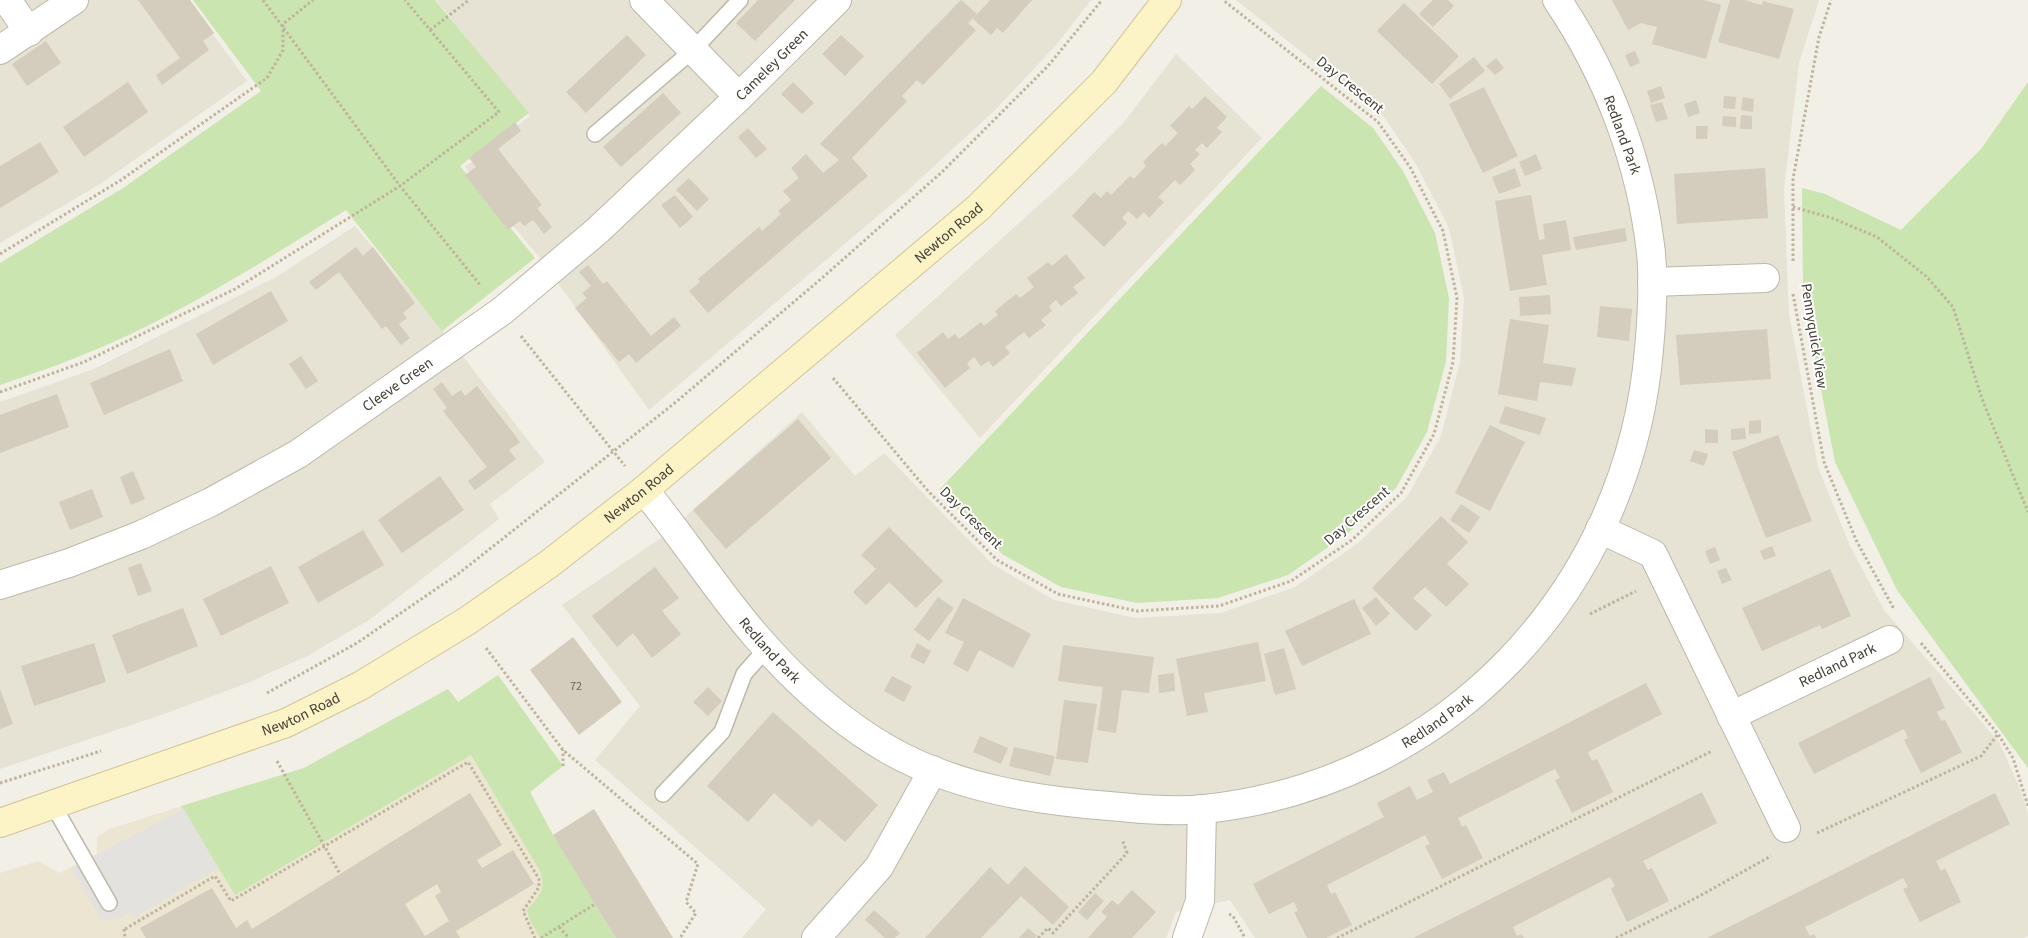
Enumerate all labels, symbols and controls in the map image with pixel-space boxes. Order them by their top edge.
street label: Cameley Green [731,24,813,105]
street label: Day Crescent [1312,51,1388,119]
street label: Redland Park [1598,92,1646,178]
street label: Newton Road [910,197,988,268]
street label: Pennyquick View [1795,282,1833,390]
street label: Cleeve Green [358,352,437,416]
street label: Newton Road [599,459,678,528]
street label: Day Crescent [1319,481,1395,551]
street label: Day Crescent [935,482,1007,554]
street label: Redland Park [734,613,806,689]
street label: Redland Park [1795,637,1880,692]
house number: 72 [570,678,582,695]
street label: Newton Road [259,687,344,741]
street label: Redland Park [1397,688,1478,754]

